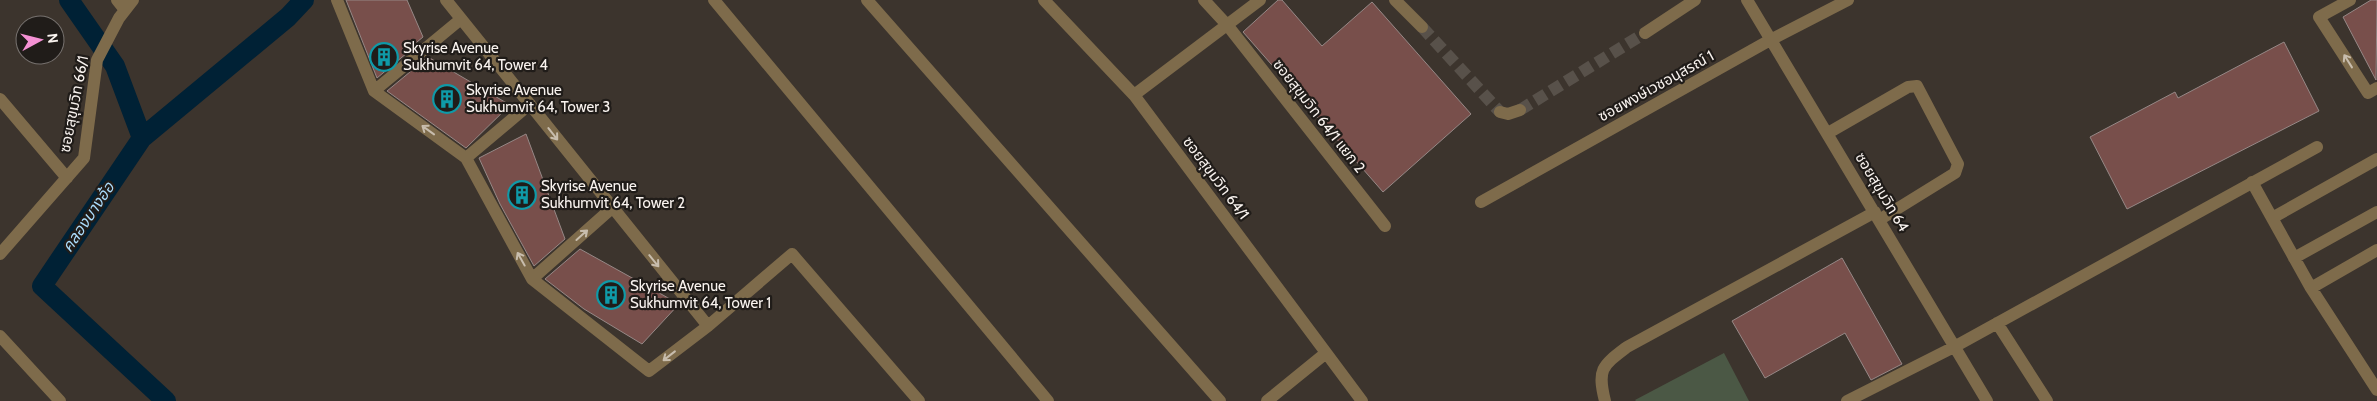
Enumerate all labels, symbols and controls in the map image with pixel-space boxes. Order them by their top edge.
north arrow [15,15,65,65]
text: N [43,32,62,44]
place label: Skyrise Avenue Sukhumvit 64, Tower 4 [403,39,548,74]
building icon: Skyrise Avenue Sukhumvit 64, Tower 4 [369,42,399,72]
street label: ซอยพงษ์เวชอนุสรณ์ 1 [1595,47,1717,125]
street label: ซอยสุขุมวิท 66/1 [56,54,92,154]
one-way arrow [2342,55,2352,69]
street label: ซอยสุขุมวิท 64/1 แยก 2 [1269,56,1369,177]
place label: Skyrise Avenue Sukhumvit 64, Tower 3 [466,81,610,116]
building icon: Skyrise Avenue Sukhumvit 64, Tower 3 [432,84,462,114]
one-way arrow [421,125,435,135]
one-way arrow [547,127,558,140]
street label: ซอยสุขุมวิท 64/1 [1179,133,1253,223]
street label: ซอยสุขุมวิท 64 [1851,149,1913,235]
place label: Skyrise Avenue Sukhumvit 64, Tower 2 [541,177,685,212]
water label: คลองบางอ้อ [58,178,119,255]
building icon: Skyrise Avenue Sukhumvit 64, Tower 2 [507,180,537,210]
one-way arrow [575,229,588,241]
one-way arrow [516,251,526,266]
one-way arrow [649,254,660,267]
place label: Skyrise Avenue Sukhumvit 64, Tower 1 [630,277,771,312]
building icon: Skyrise Avenue Sukhumvit 64, Tower 1 [596,280,626,310]
one-way arrow [663,350,676,361]

